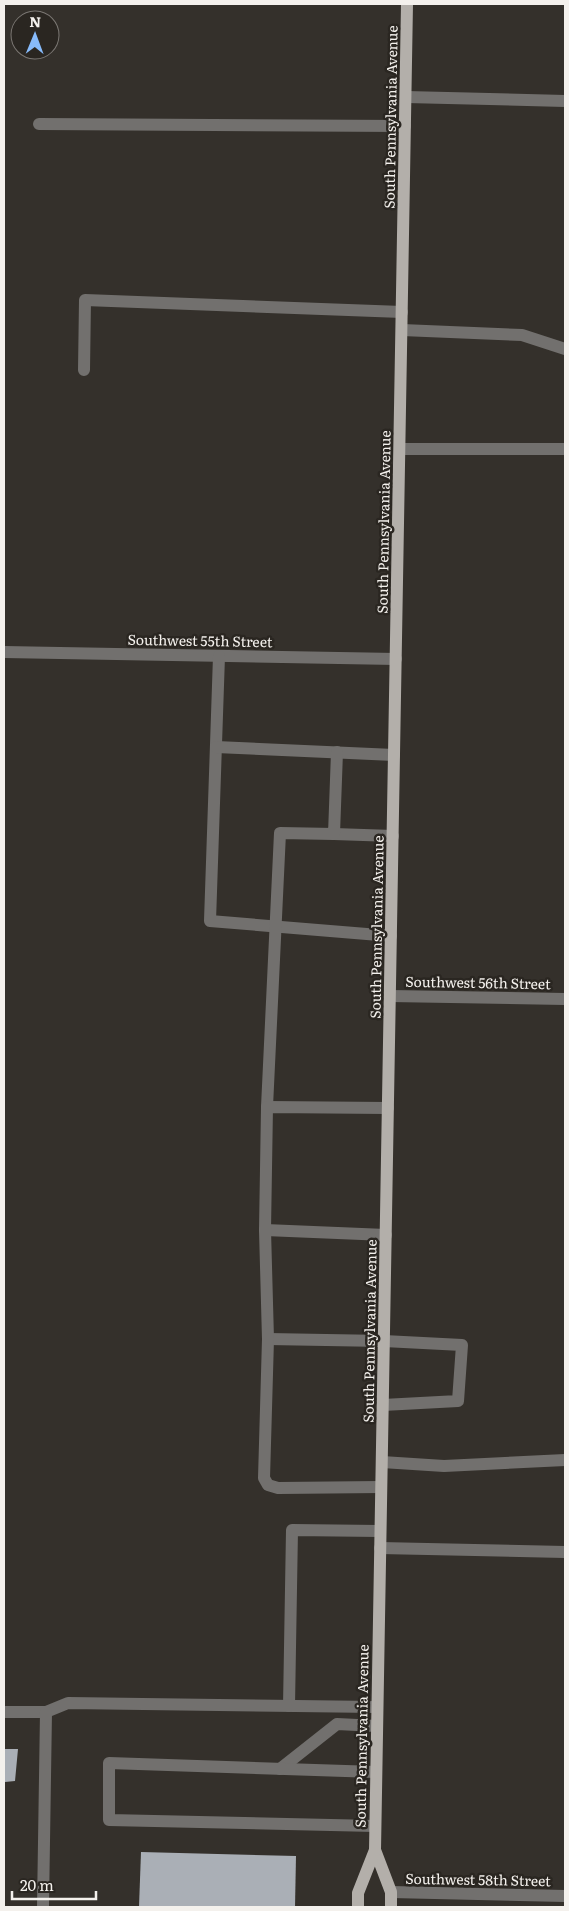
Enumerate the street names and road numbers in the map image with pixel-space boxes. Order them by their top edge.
street label: South Pennsylvania Avenue [378,25,402,209]
street label: South Pennsylvania Avenue [371,430,395,614]
street label: Southwest 55th Street [127,629,273,651]
street label: South Pennsylvania Avenue [364,835,388,1019]
street label: Southwest 56th Street [405,971,551,993]
street label: South Pennsylvania Avenue [357,1239,381,1423]
street label: South Pennsylvania Avenue [349,1644,373,1828]
street label: Southwest 58th Street [405,1868,551,1890]

